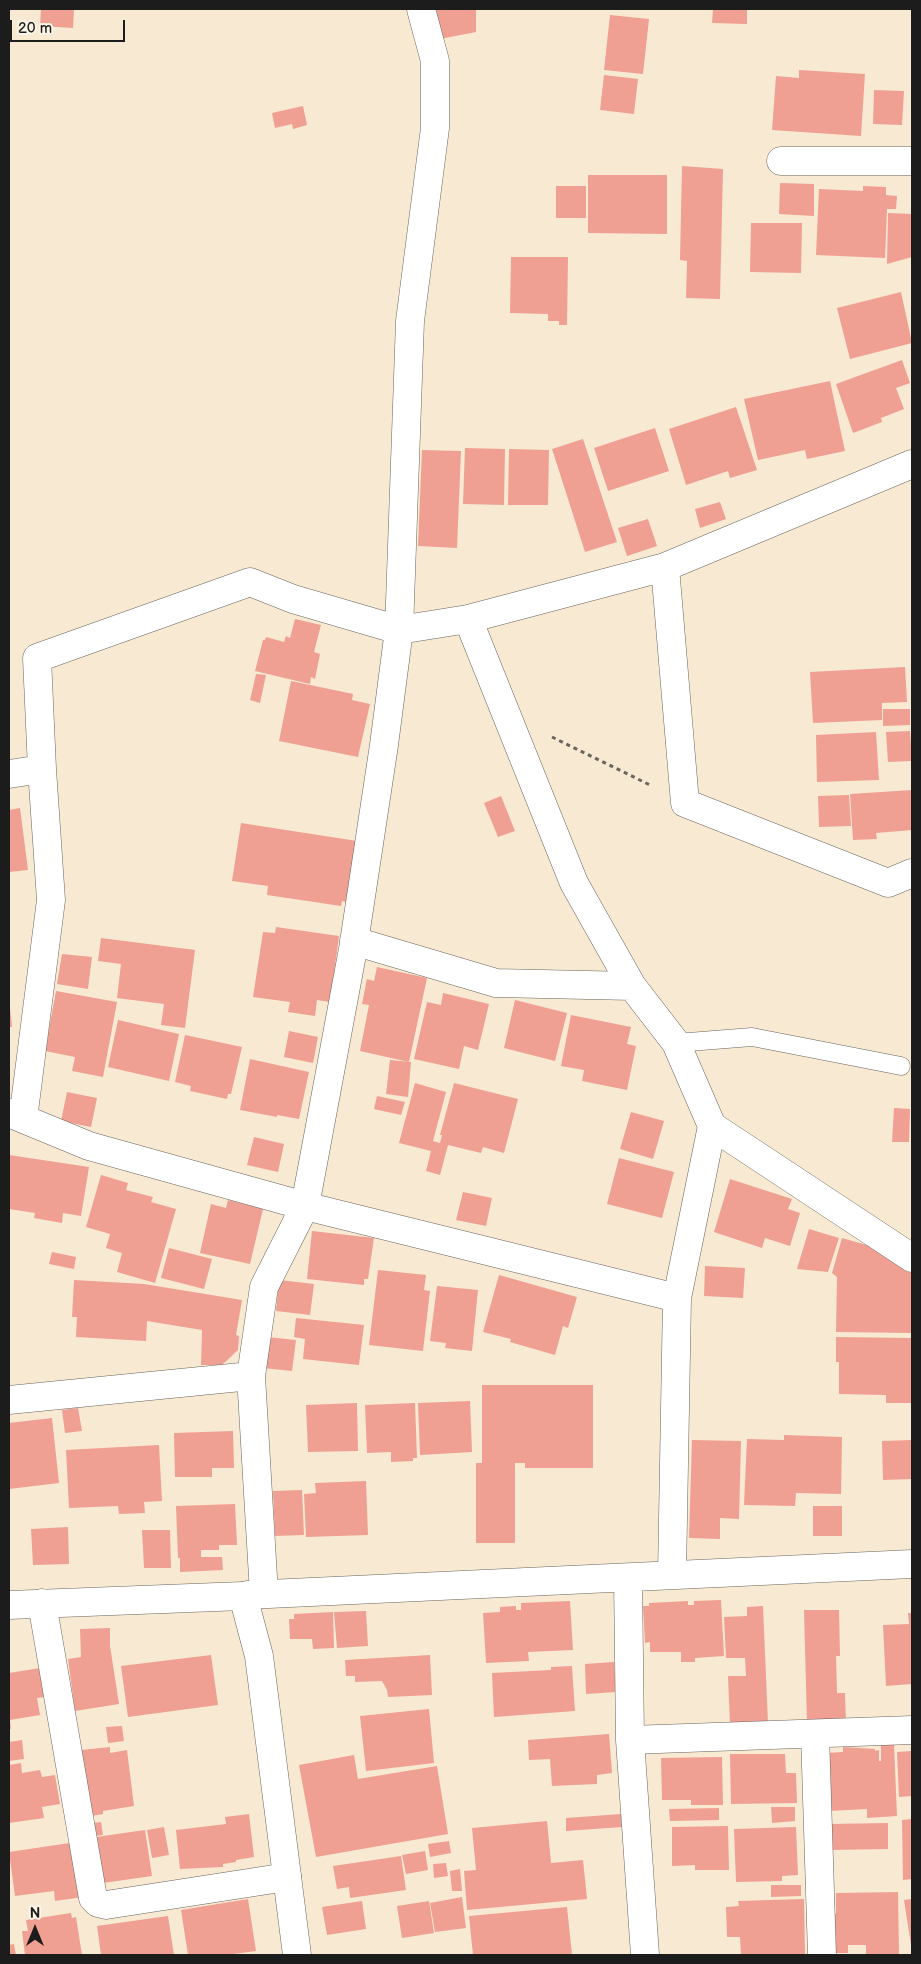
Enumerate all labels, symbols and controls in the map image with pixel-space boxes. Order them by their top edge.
scale bar [12,10,128,42]
text: 20 m [18,19,52,38]
north arrow [10,1904,60,1954]
text: N [30,1905,40,1922]

